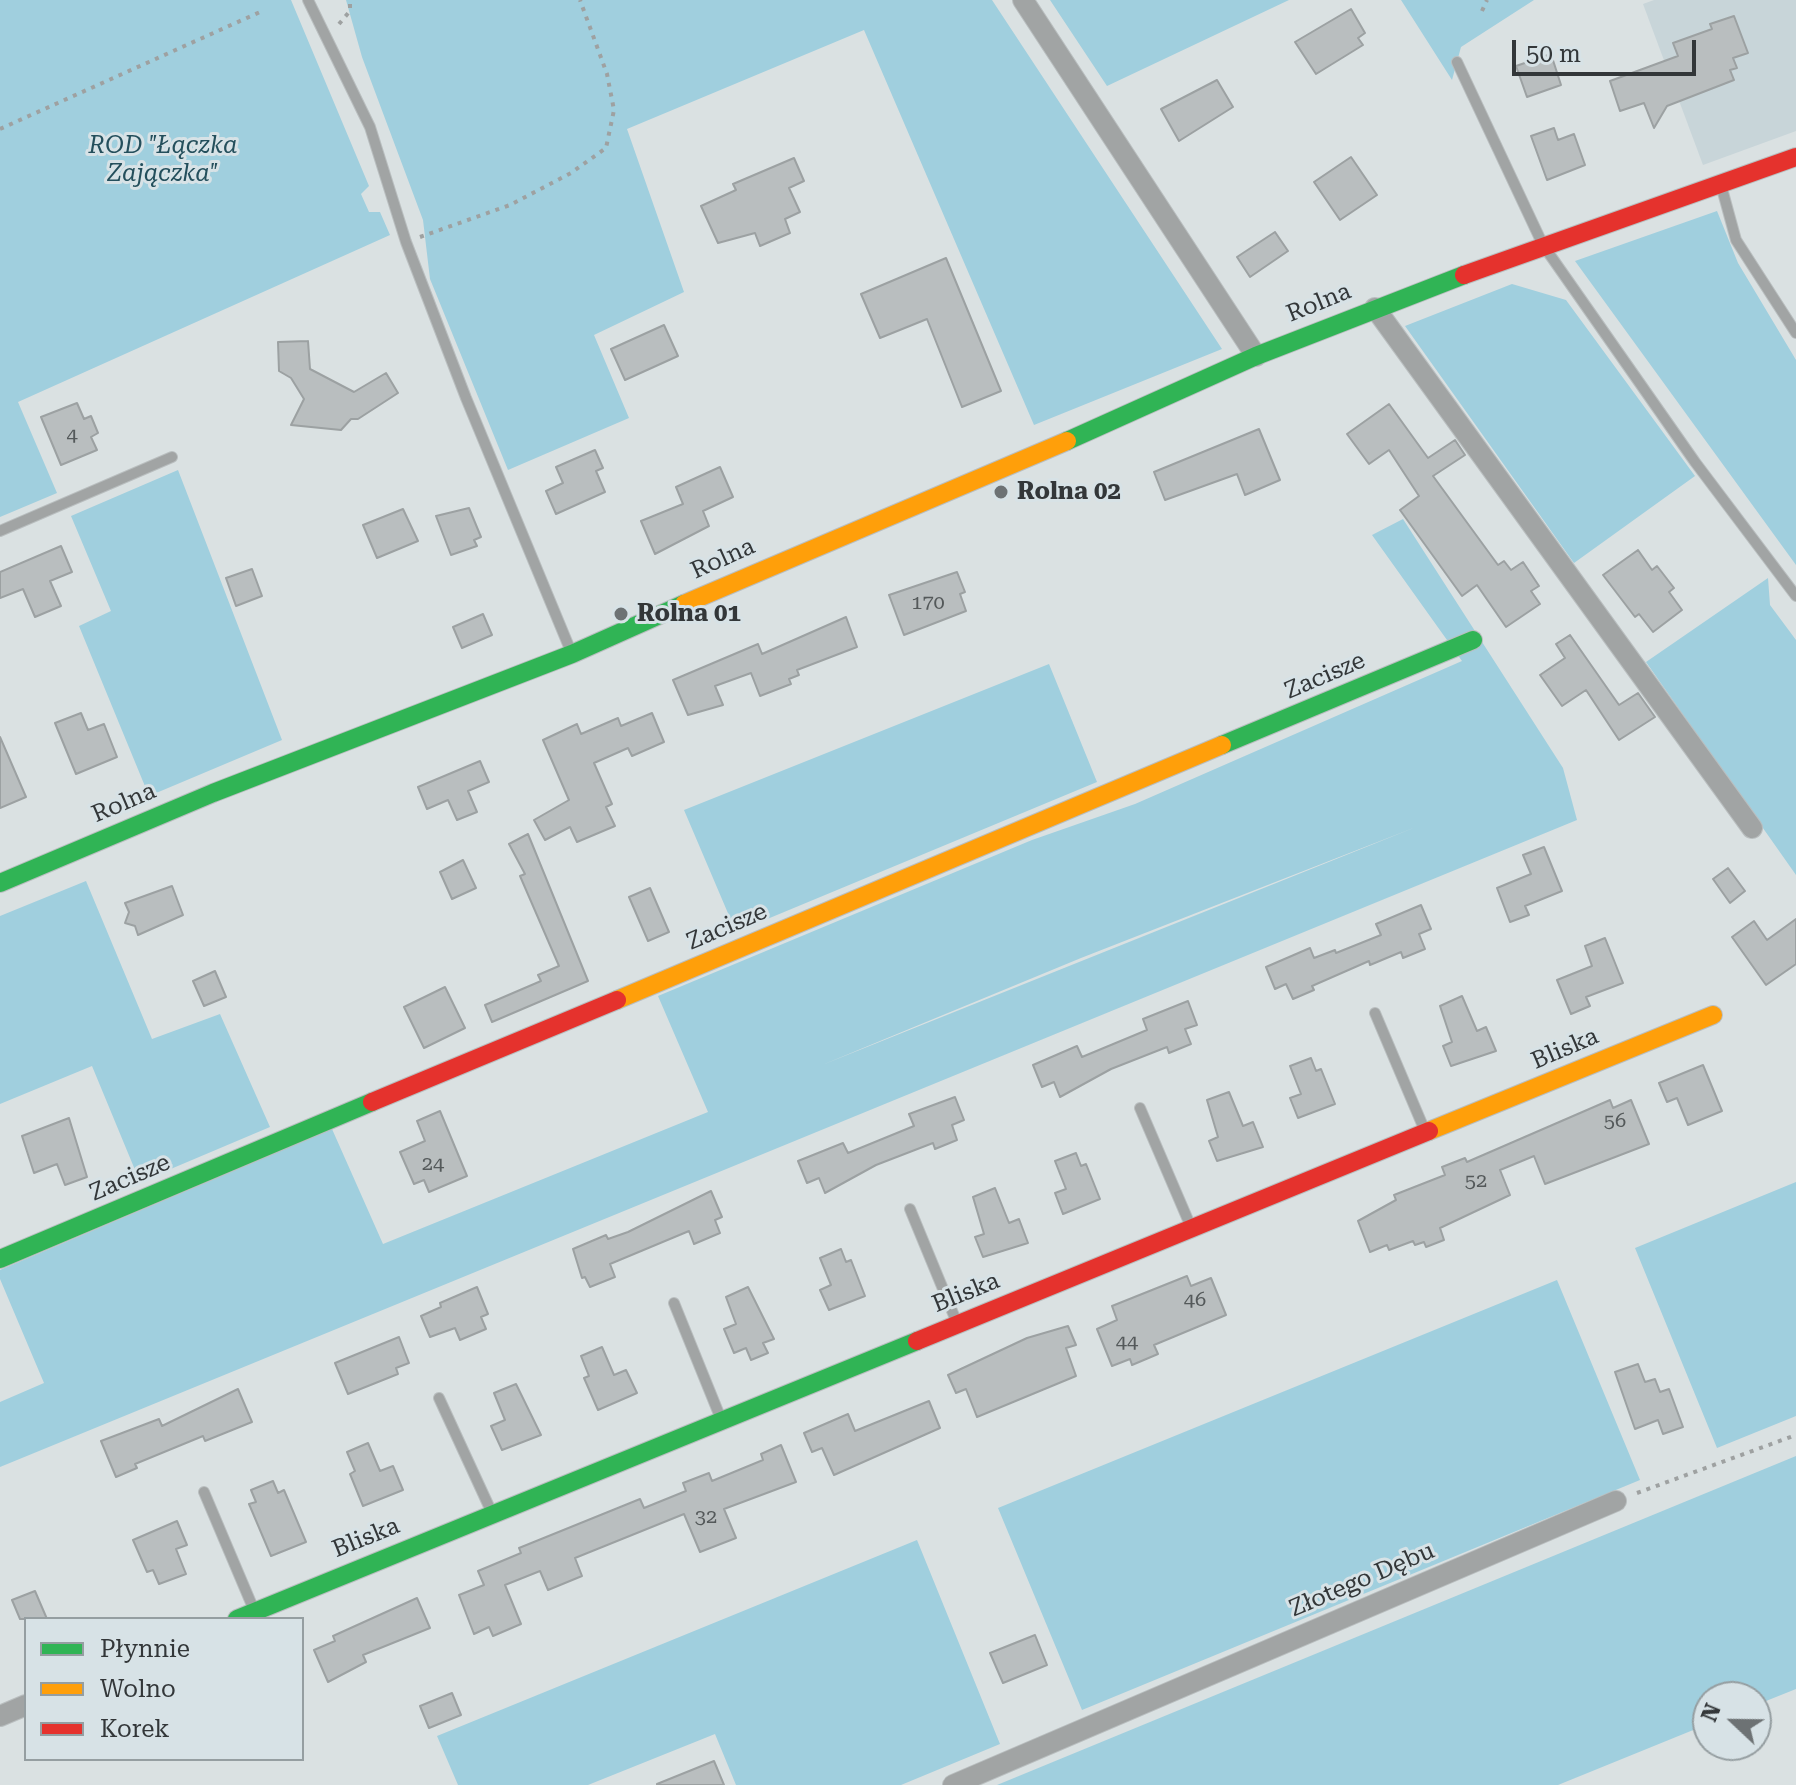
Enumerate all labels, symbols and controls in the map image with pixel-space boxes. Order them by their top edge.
scale bar [1516,24,1700,74]
text: 50 m [1526,40,1581,68]
park label: ROD "Łączka Zajączka" [89,132,237,188]
street label: Rolna [1283,277,1355,329]
house number: 4 [66,423,78,447]
place label: Rolna 02 [1017,478,1121,506]
marker: Rolna 02 [992,483,1010,501]
street label: Rolna [687,532,759,586]
house number: 170 [911,591,945,615]
place label: Rolna 01 [637,600,741,628]
marker: Rolna 01 [612,605,630,623]
street label: Zacisze [1280,646,1370,706]
street label: Rolna [88,777,160,829]
street label: Zacisze [682,897,772,957]
street label: Bliska [1527,1022,1603,1076]
house number: 56 [1604,1109,1626,1133]
street label: Zacisze [85,1148,175,1208]
house number: 24 [422,1152,444,1176]
house number: 52 [1465,1169,1487,1193]
street label: Bliska [928,1267,1004,1319]
house number: 46 [1184,1288,1206,1312]
house number: 44 [1116,1330,1138,1354]
house number: 32 [695,1505,717,1529]
street label: Bliska [328,1512,404,1564]
street label: Złotego Dębu [1285,1536,1439,1624]
legend [24,1617,304,1761]
text: Płynnie [100,1635,190,1663]
text: Wolno [100,1675,176,1703]
north arrow [1692,1681,1772,1761]
text: N [1696,1700,1726,1725]
text: Korek [100,1715,170,1743]

